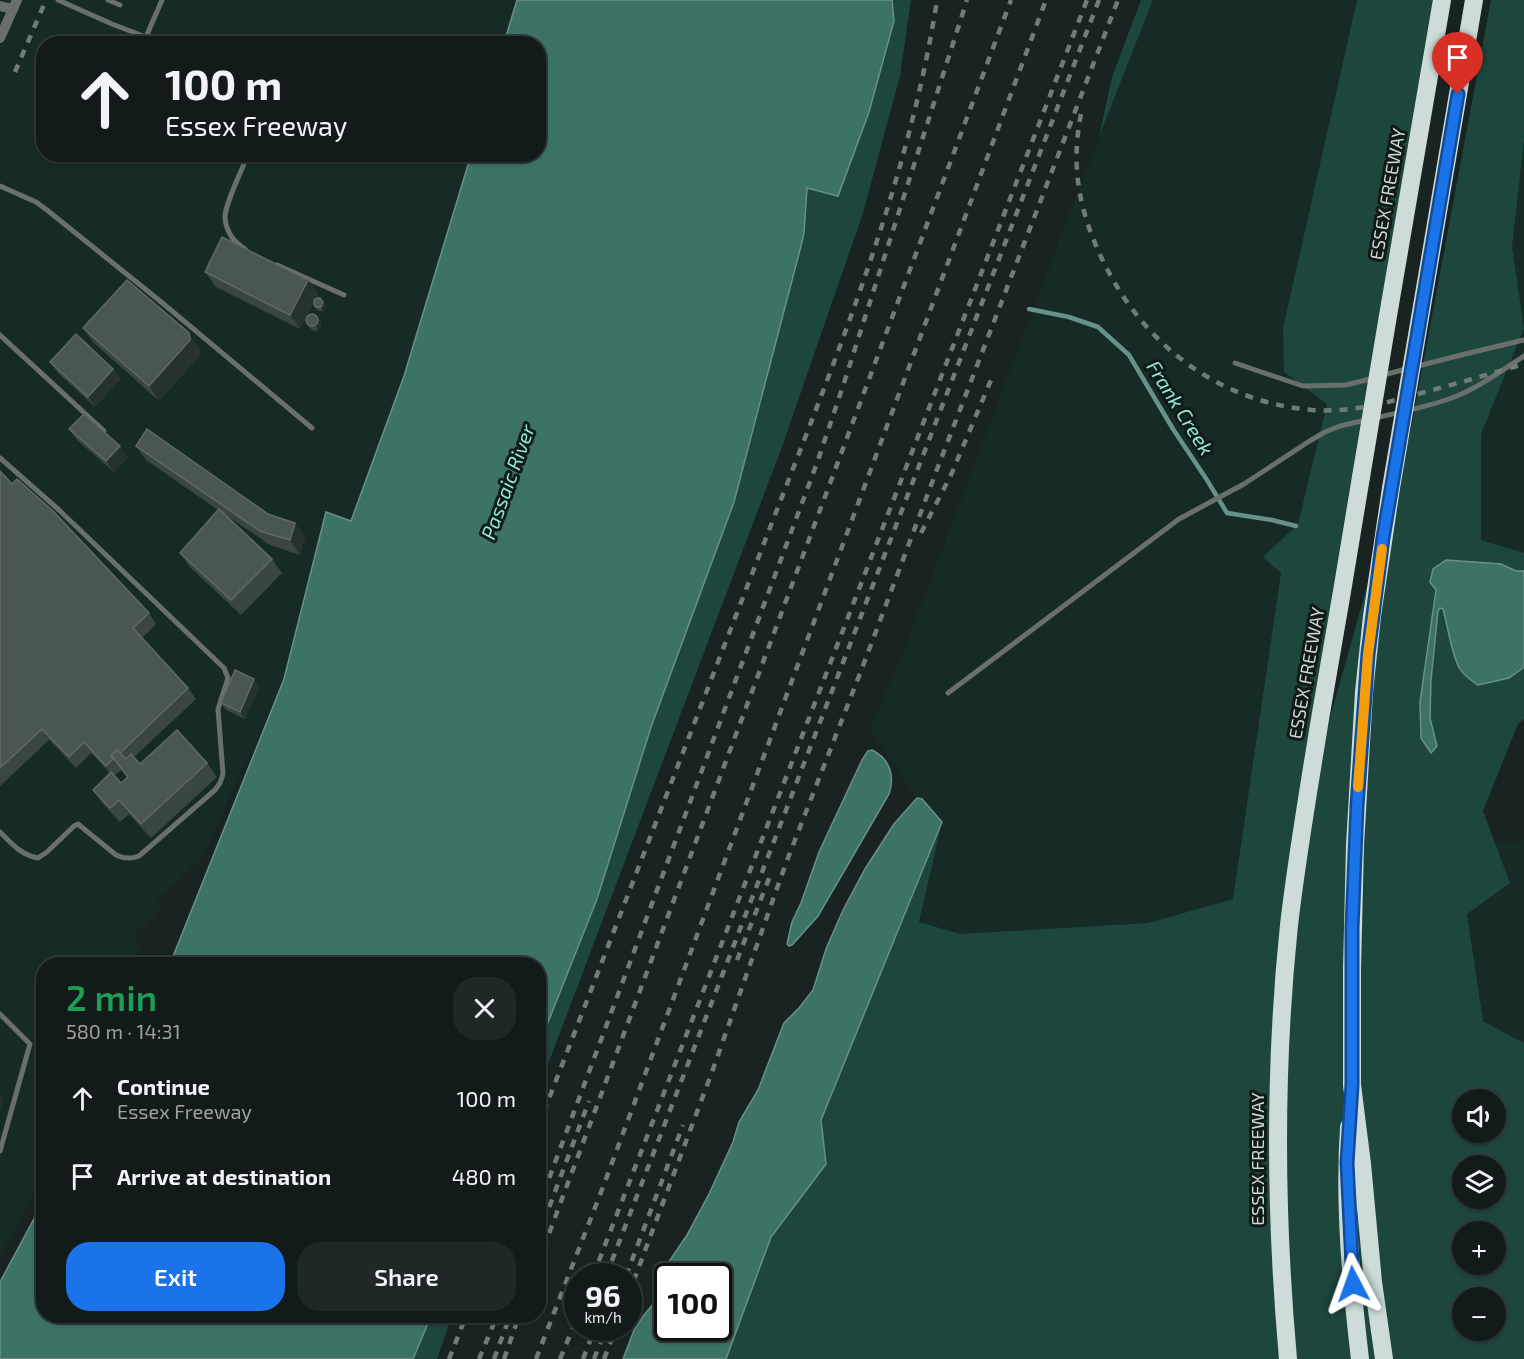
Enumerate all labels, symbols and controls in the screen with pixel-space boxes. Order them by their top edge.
pin [1432,32,1483,94]
icon: arrive [1441,41,1474,74]
text: 100 m [165,58,282,108]
icon: ahead [66,60,144,138]
text: Essex Freeway [165,109,347,141]
street label: ESSEX FREEWAY [1365,125,1410,261]
water label: Frank Creek [1142,356,1219,459]
water label: Passaic River [475,420,539,542]
street label: ESSEX FREEWAY [1284,604,1329,740]
text: 2 min [66,975,157,1018]
button: close [453,977,516,1040]
text: 580 m · 14:31 [66,1019,181,1043]
text: Continue [117,1073,210,1099]
icon: ahead [66,1082,99,1115]
text: 100 m [457,1085,516,1111]
map controls [1452,1089,1506,1341]
button: sound [1452,1089,1506,1143]
street label: ESSEX FREEWAY [1246,1092,1268,1226]
text: Essex Freeway [117,1099,252,1123]
button: layers [1452,1155,1506,1209]
icon: arrive [66,1160,99,1193]
text: Arrive at destination [117,1163,331,1189]
text: 480 m [452,1163,516,1189]
button: + [1452,1221,1506,1275]
button: Exit [66,1242,285,1311]
button: Share [297,1242,516,1311]
position arrow [1321,1252,1385,1316]
speed limit sign: 100 [654,1263,732,1341]
text: 96 [585,1277,621,1313]
button: − [1452,1287,1506,1341]
text: km/h [584,1308,622,1326]

